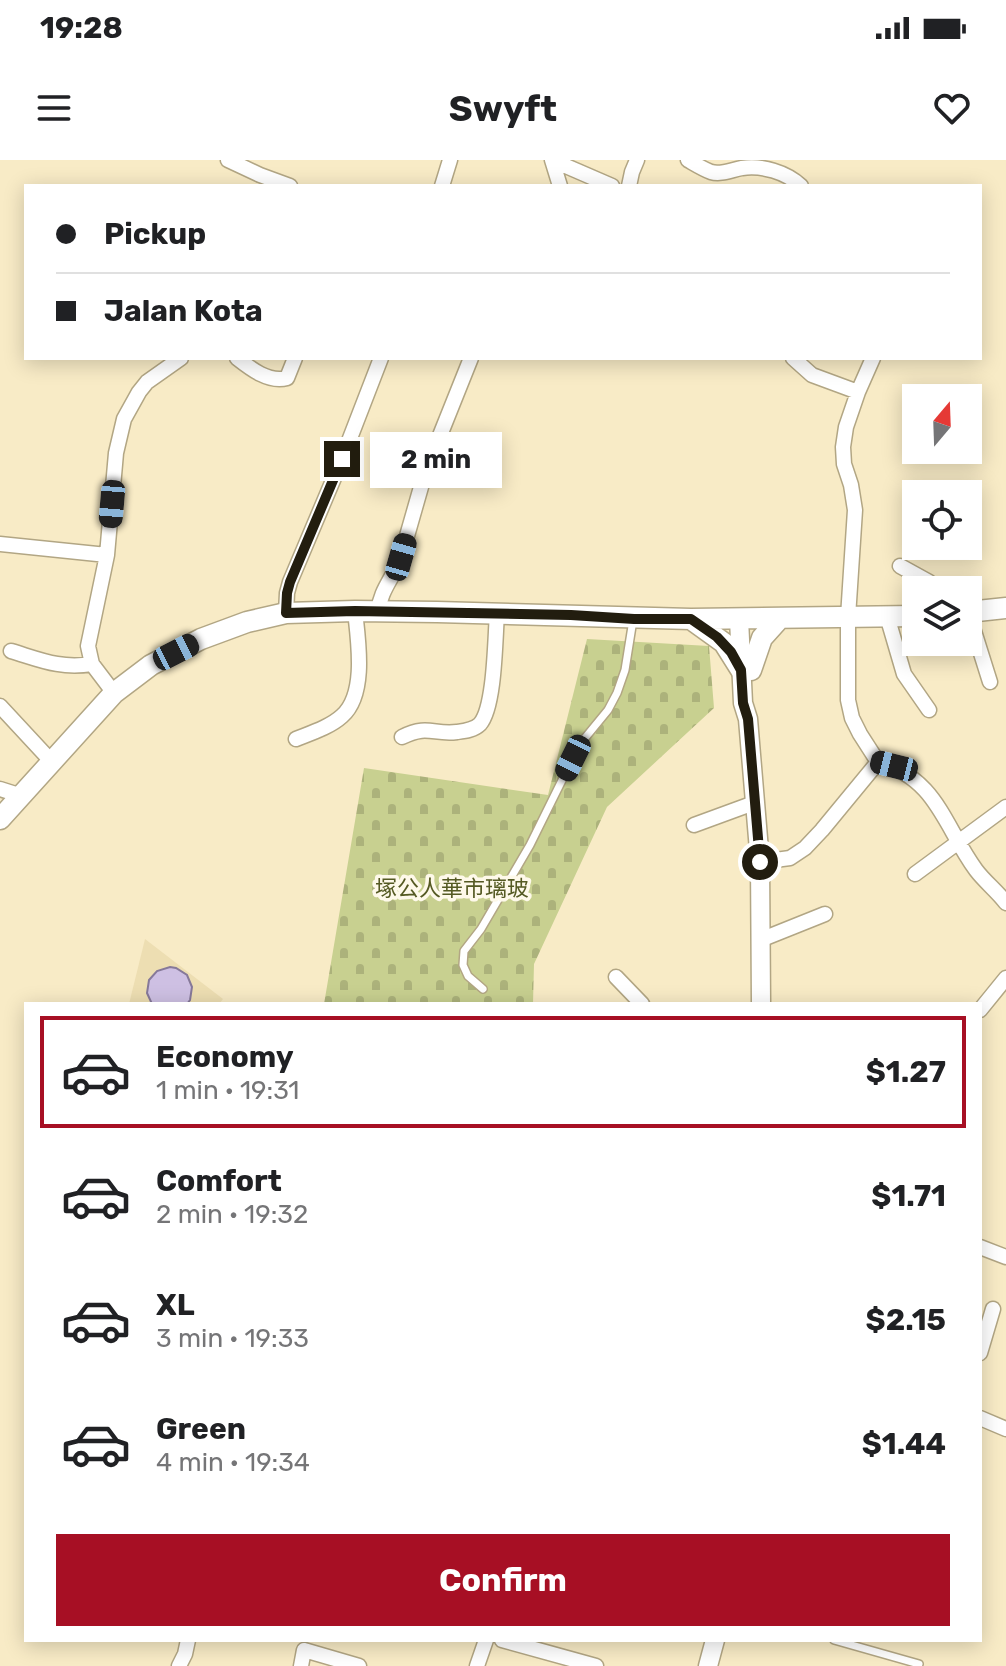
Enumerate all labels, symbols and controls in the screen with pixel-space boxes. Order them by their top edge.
text: 19:28 [40,10,123,46]
icon: menu [32,86,76,130]
icon: heart [930,86,974,130]
text: Swyft [449,87,557,130]
text: Pickup [104,216,206,252]
text: Jalan Kota [104,293,263,329]
north arrow [902,384,982,464]
map controls [902,384,982,656]
callout: 2 min [370,431,502,487]
route end [324,441,360,477]
text: 2 min [401,444,471,475]
car [98,479,126,529]
button: locate [902,480,982,560]
car [383,531,419,583]
button: layers [902,576,982,656]
car [149,630,203,674]
car [552,731,594,785]
car [868,749,920,783]
route start [742,844,778,880]
park label: 塚公人華市璃玻 [375,875,529,902]
icon: car [60,1036,132,1108]
text: Economy [156,1039,294,1075]
text: $1.27 [866,1054,946,1090]
text: 1 min · 19:31 [156,1075,299,1106]
icon: car [60,1160,132,1232]
text: Comfort [156,1163,282,1199]
text: $1.71 [871,1178,946,1214]
text: 2 min · 19:32 [156,1199,308,1230]
icon: car [60,1284,132,1356]
text: XL [156,1287,195,1323]
text: $2.15 [866,1302,946,1338]
text: 3 min · 19:33 [156,1323,309,1354]
icon: car [60,1408,132,1480]
text: Green [156,1411,246,1447]
text: $1.44 [862,1426,946,1462]
text: 4 min · 19:34 [156,1447,310,1478]
button: Confirm [56,1534,950,1626]

